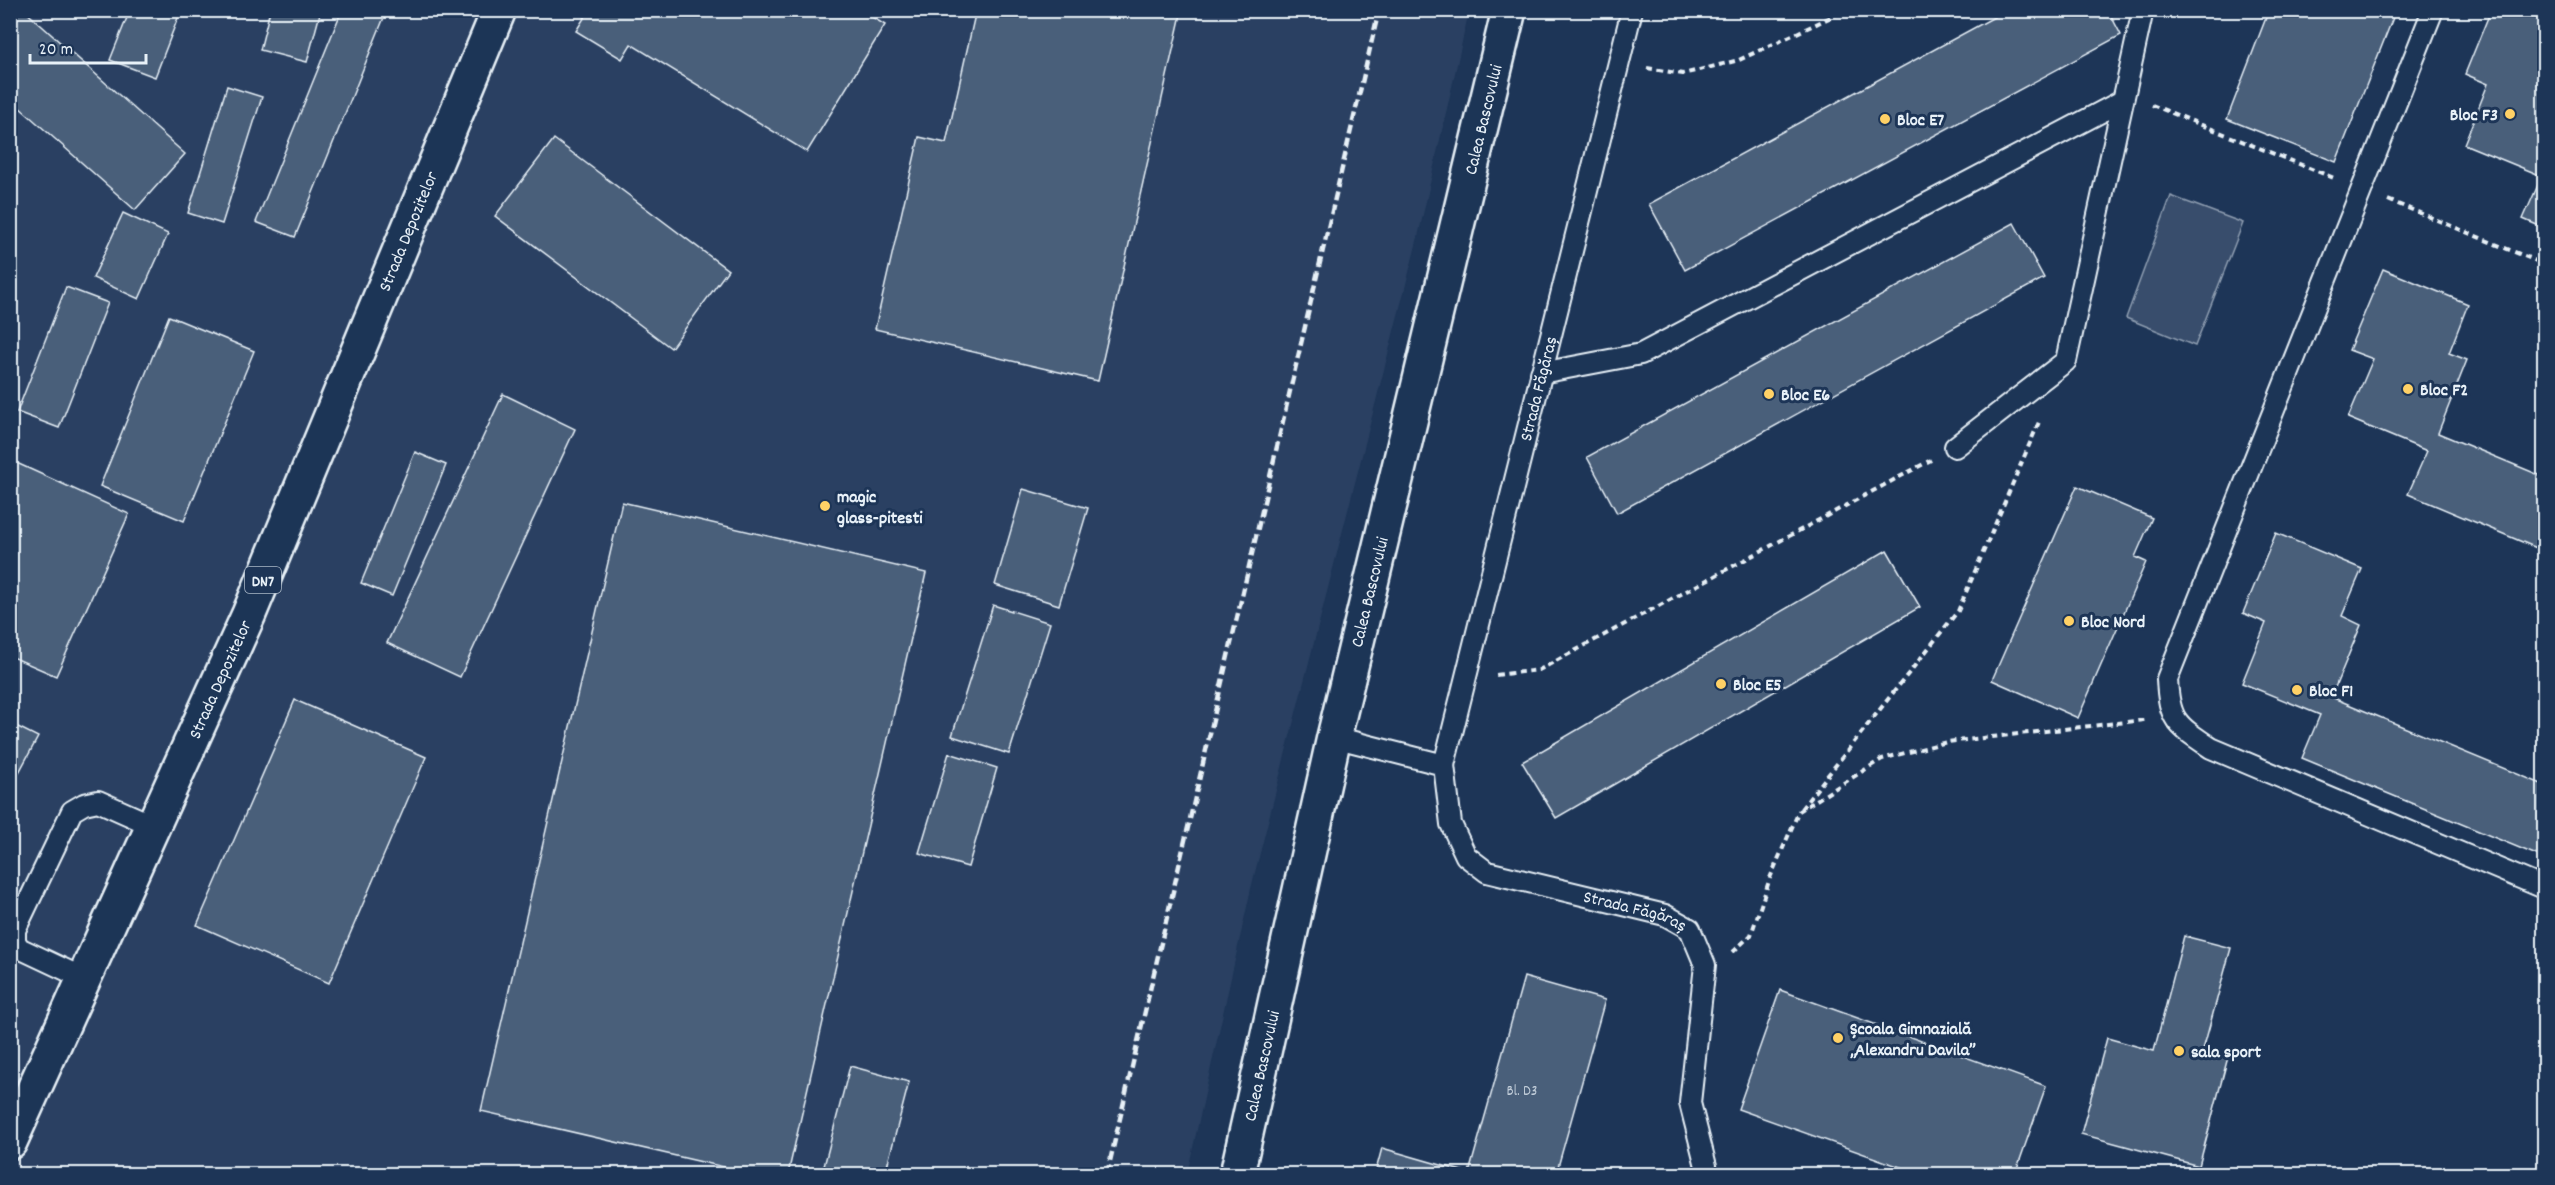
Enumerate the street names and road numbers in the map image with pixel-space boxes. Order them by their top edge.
street label: Calea Bascovului [1460,62,1510,178]
street label: Strada Depozitelor [374,168,446,296]
street label: Strada Făgăraș [1515,334,1565,444]
street label: Calea Bascovului [1346,535,1397,650]
road number: DN7 [245,567,281,593]
street label: Strada Depozitelor [184,616,260,744]
street label: Strada Făgăraș [1580,886,1691,940]
street label: Calea Bascovului [1239,1008,1288,1124]

